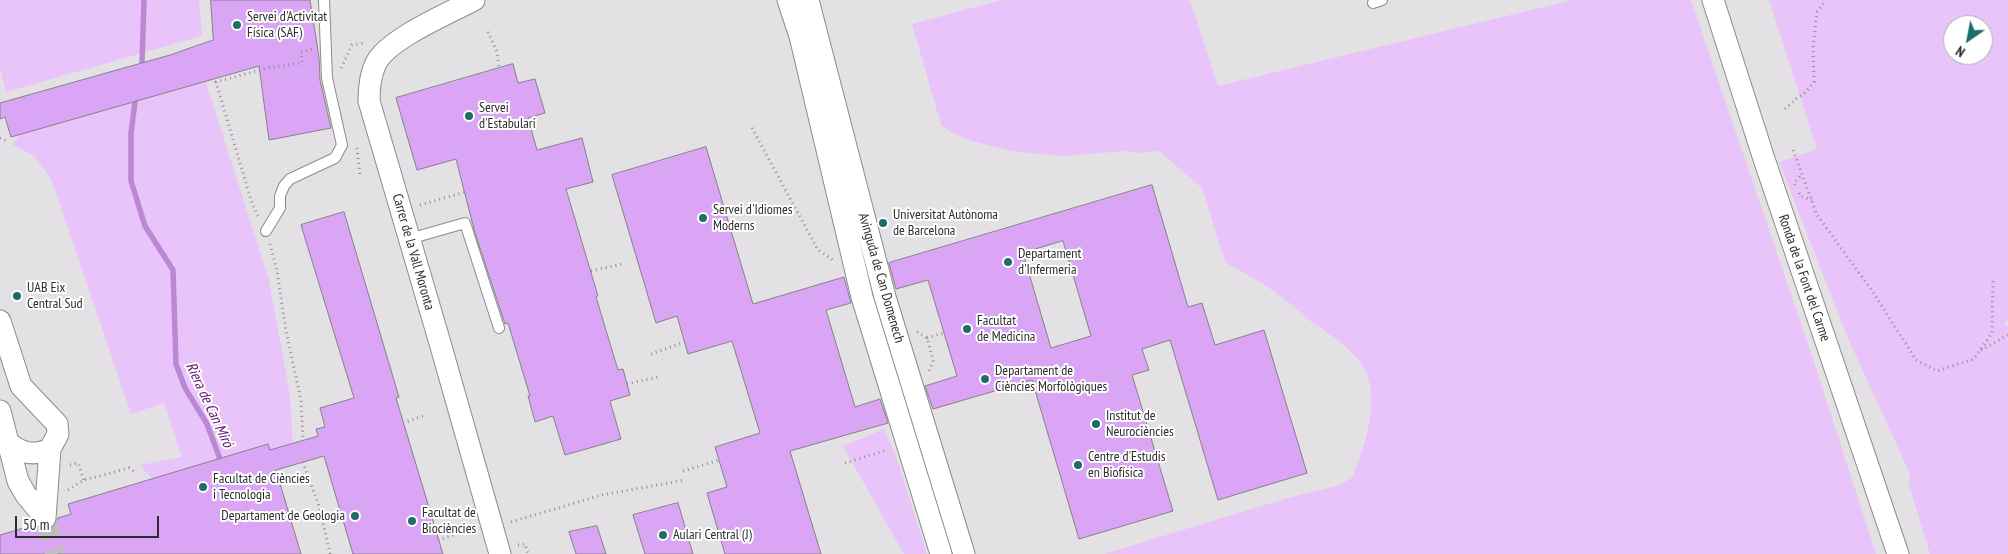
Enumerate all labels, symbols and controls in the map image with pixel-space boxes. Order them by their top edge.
place label: Servei d'Activitat Física (SAF) [247,9,327,41]
north arrow [1943,15,1993,65]
marker: Servei d'Activitat Física (SAF) [231,19,243,31]
text: N [1952,42,1968,61]
place label: Servei d'Estabulari [479,100,536,132]
marker: Servei d'Estabulari [463,110,475,122]
street label: Carrer de la Vall Moronta [388,192,438,312]
place label: Servei d'Idiomes Moderns [713,202,792,234]
place label: Universitat Autònoma de Barcelona [893,207,998,240]
street label: Avinguda de Can Domenech [854,211,908,345]
marker: Servei d'Idiomes Moderns [697,212,709,224]
street label: Ronda de la Font del Carme [1774,212,1834,344]
marker: Universitat Autònoma de Barcelona [877,217,889,229]
place label: Departament d'Infermeria [1018,246,1081,278]
marker: Departament d'Infermeria [1002,256,1014,268]
place label: UAB Eix Central Sud [27,280,83,312]
marker: UAB Eix Central Sud [11,290,23,302]
place label: Facultat de Medicina [977,313,1035,346]
marker: Facultat de Medicina [961,323,973,335]
water label: Riera de Can Miró [181,360,237,450]
place label: Departament de Ciències Morfològiques [995,363,1107,396]
marker: Departament de Ciències Morfològiques [979,373,991,385]
place label: Institut de Neurociències [1106,408,1174,441]
marker: Institut de Neurociències [1090,418,1102,430]
place label: Centre d'Estudis en Biofísica [1088,449,1165,482]
marker: Centre d'Estudis en Biofísica [1072,459,1084,471]
place label: Facultat de Ciències i Tecnologia [213,471,310,504]
marker: Facultat de Ciències i Tecnologia [197,481,209,493]
place label: Facultat de Biociències [422,505,476,538]
scale bar [18,506,161,538]
place label: Departament de Geologia [221,508,345,524]
marker: Departament de Geologia [349,510,361,522]
text: 50 m [23,515,49,534]
marker: Facultat de Biociències [406,515,418,527]
place label: Aulari Central (J) [673,527,752,543]
marker: Aulari Central (J) [657,529,669,541]

